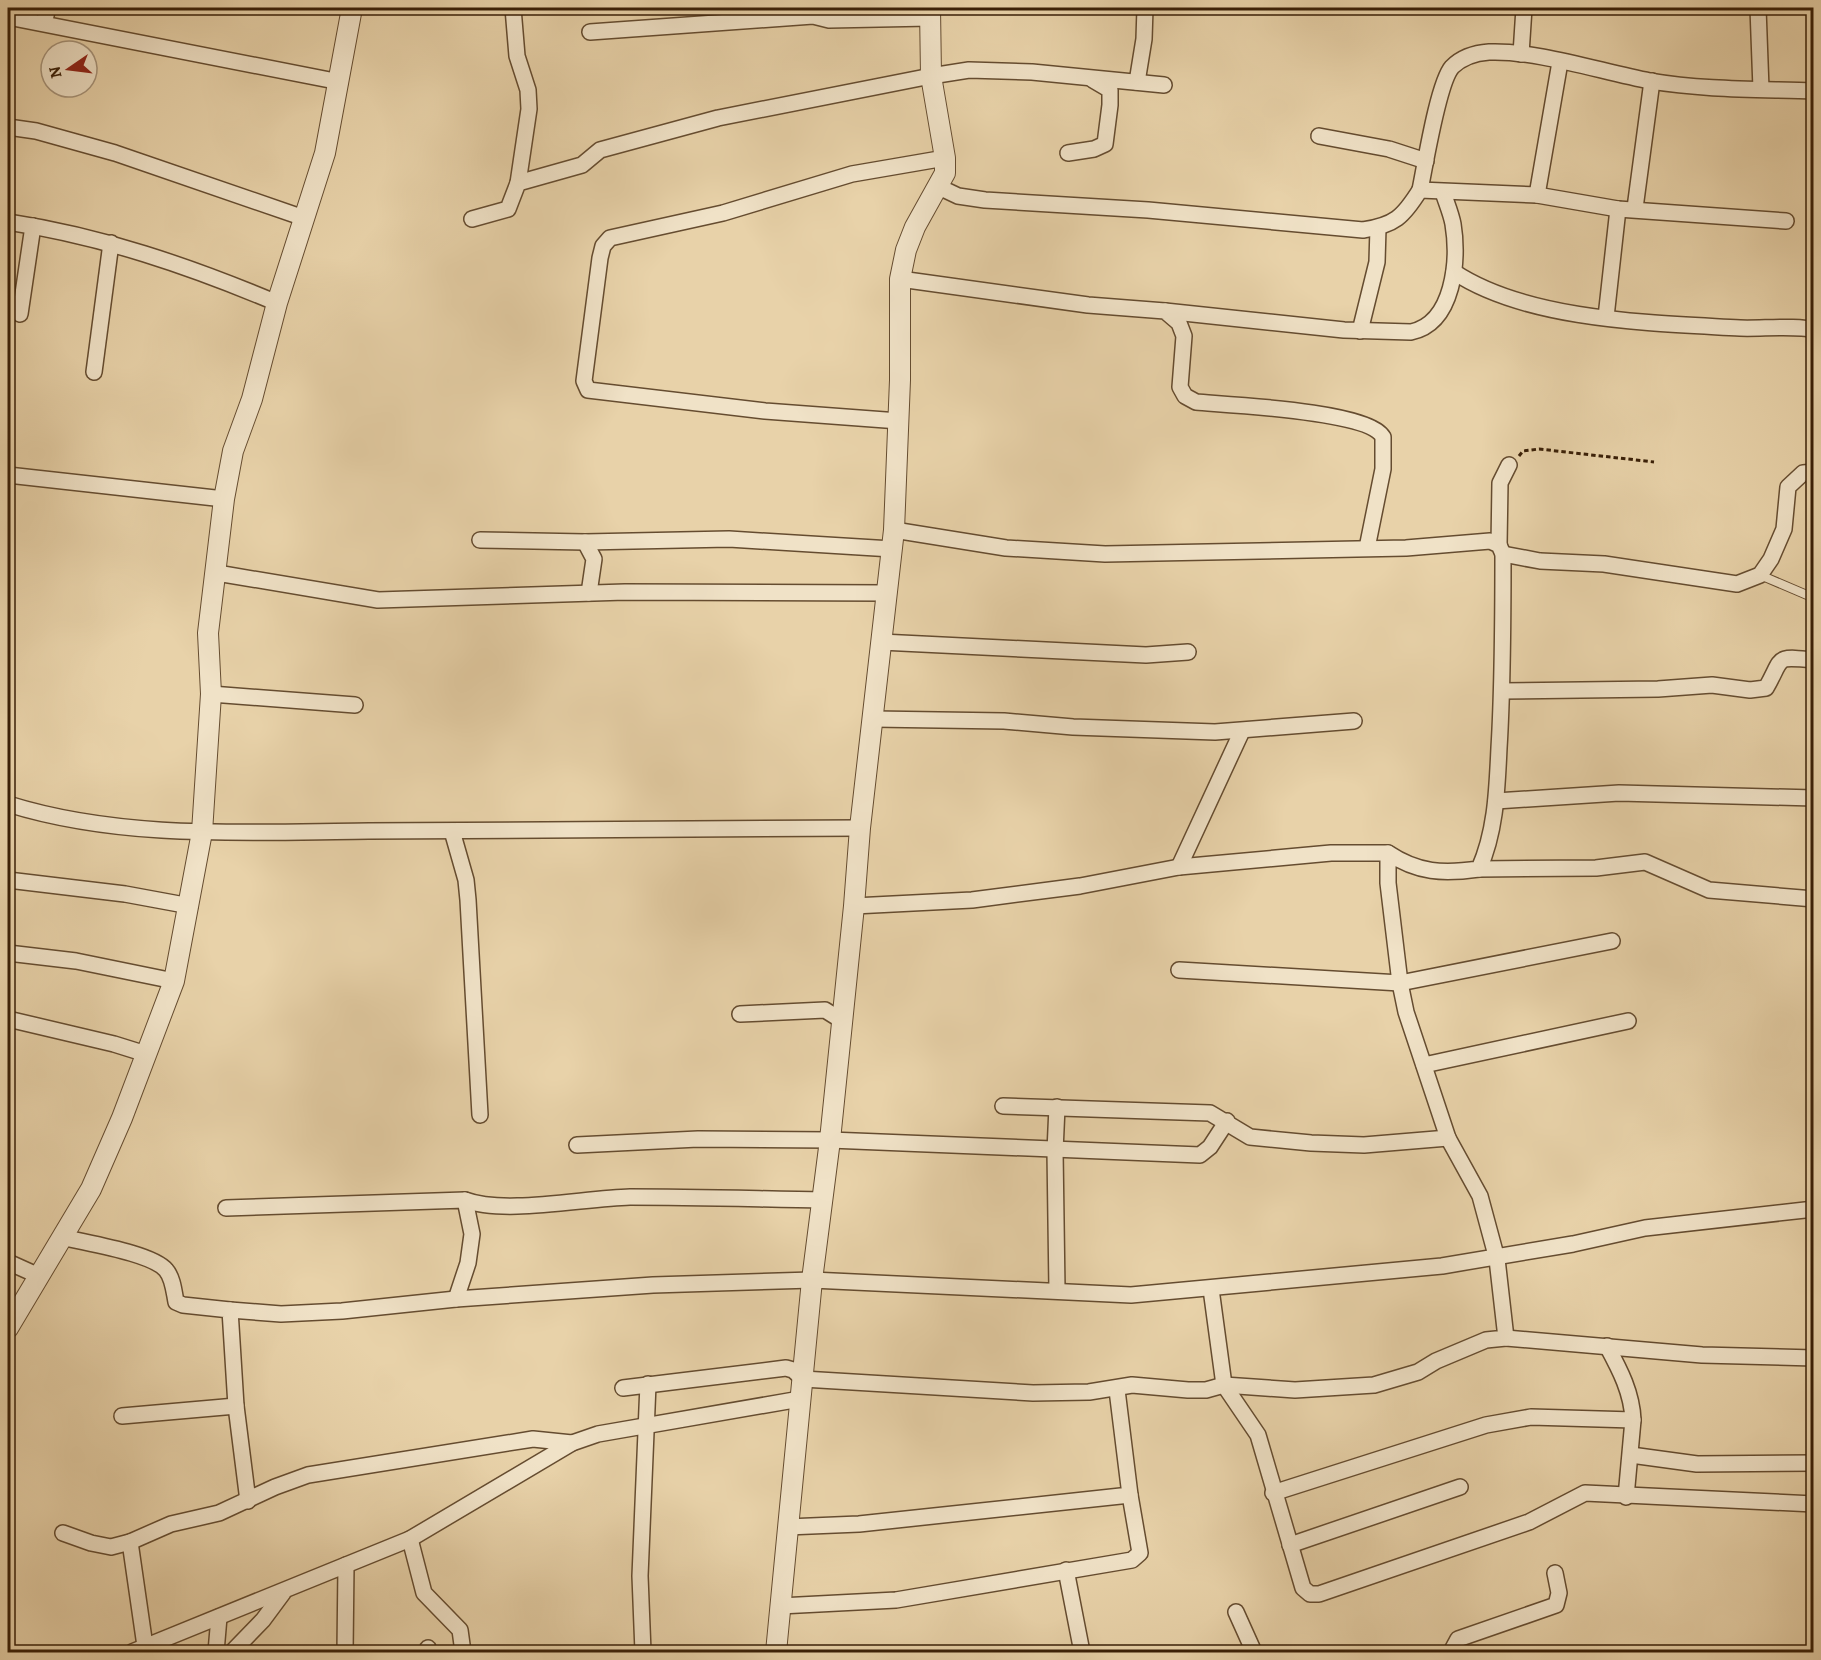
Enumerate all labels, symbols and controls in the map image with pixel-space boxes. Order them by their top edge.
north arrow [39,39,99,99]
text: N [43,64,67,81]

